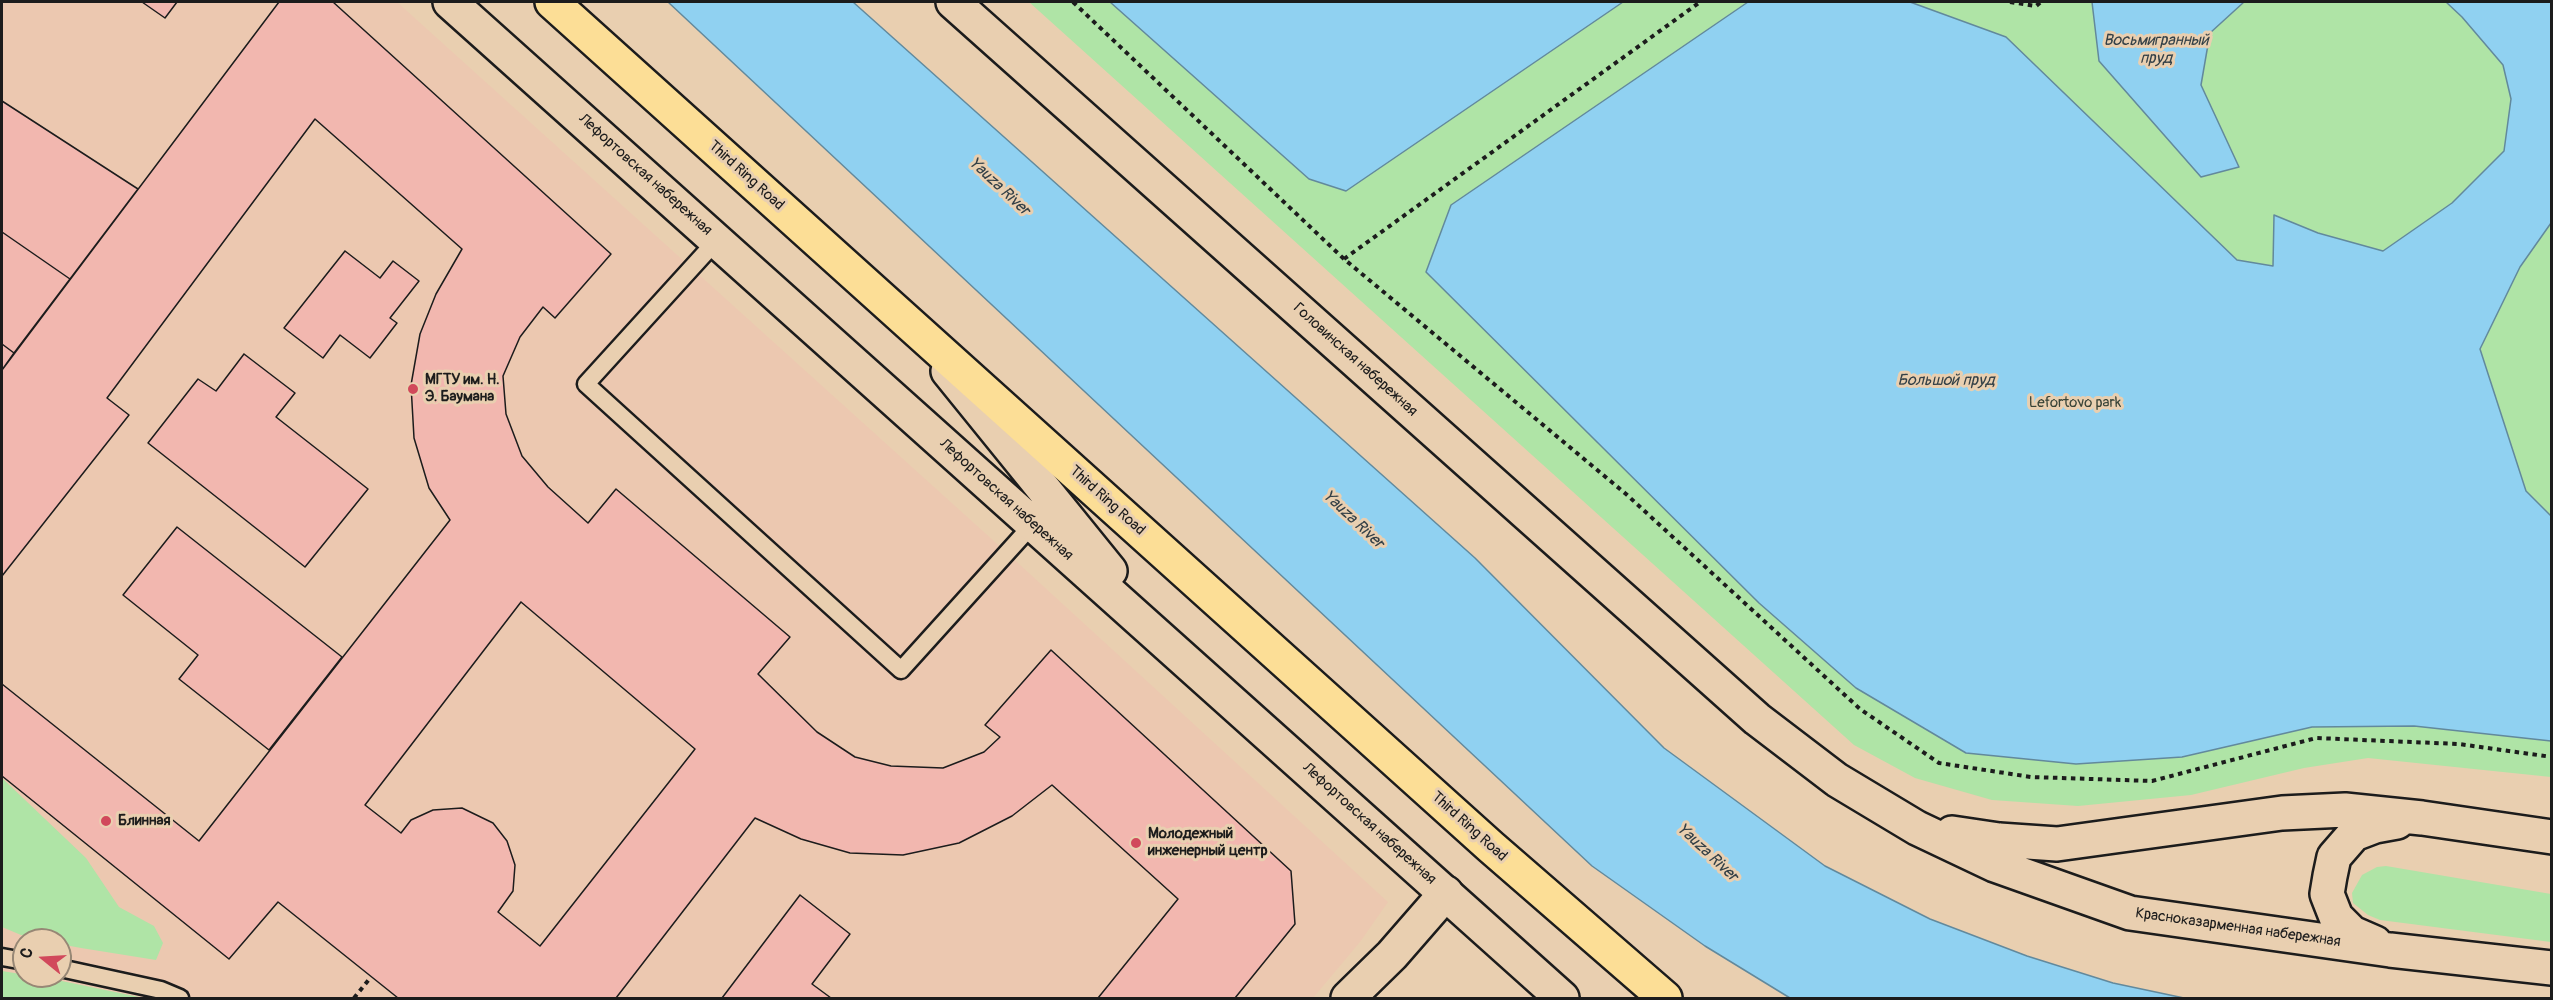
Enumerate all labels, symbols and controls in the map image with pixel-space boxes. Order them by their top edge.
water label: Восьмигранный пруд [2103,31,2209,69]
street label: Лефортовская набережная [575,110,715,240]
street label: Third Ring Road [705,137,787,215]
water label: Yauza River [964,154,1034,220]
street label: Головинская набережная [1289,299,1421,421]
place label: МГТУ им. Н. Э. Баумана [425,371,499,406]
water label: Большой пруд [1897,371,1995,391]
marker: МГТУ им. Н. Э. Баумана [406,382,420,396]
park label: Lefortovo park [2029,394,2121,412]
street label: Лефортовская набережная [936,435,1076,565]
street label: Third Ring Road [1066,462,1148,540]
water label: Yauza River [1318,487,1388,553]
street label: Лефортовская набережная [1299,759,1439,889]
street label: Third Ring Road [1428,788,1510,866]
place label: Блинная [118,812,171,830]
marker: Блинная [99,814,113,828]
water label: Yauza River [1672,820,1742,886]
place label: Молодежный инженерный центр [1148,825,1268,860]
marker: Молодежный инженерный центр [1129,836,1143,850]
street label: Красноказарменная набережная [2134,905,2342,951]
north arrow [12,928,72,988]
text: С [16,945,38,961]

